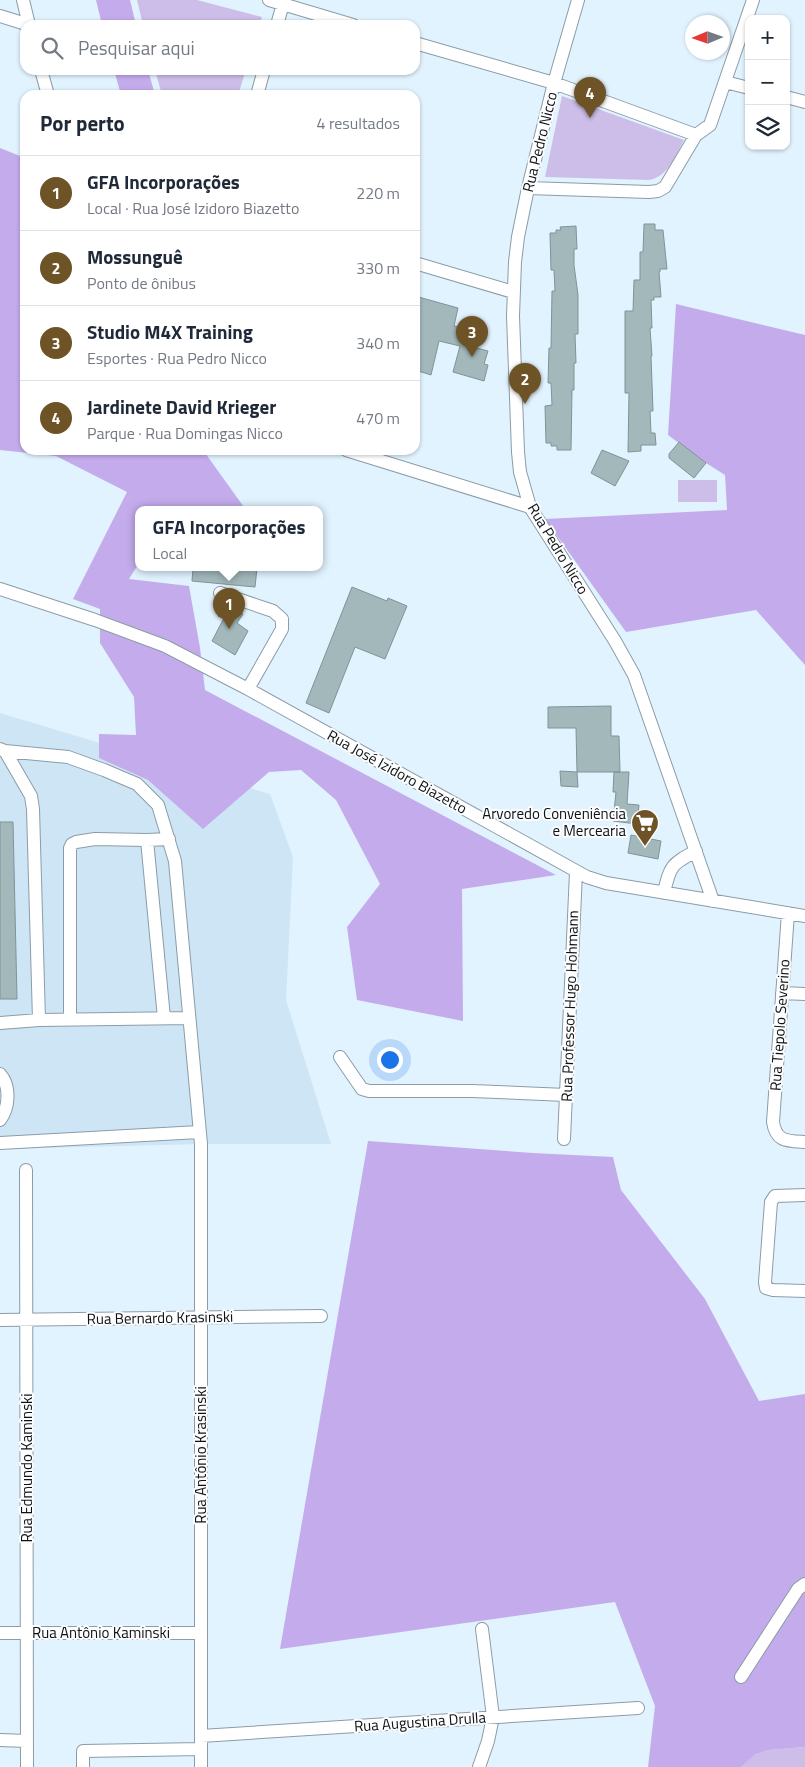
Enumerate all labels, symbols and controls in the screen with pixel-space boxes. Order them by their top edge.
north arrow [685,15,730,60]
map controls [745,15,790,150]
button: + [745,15,790,60]
search box [20,20,420,75]
text: Pesquisar aqui [78,33,195,62]
icon: search [38,34,66,62]
button: − [745,60,790,105]
pin: 4 [574,77,606,118]
street label: Rua Pedro Nicco [516,89,563,195]
button: layers [745,105,790,150]
text: Por perto [40,107,125,139]
text: 4 resultados [316,111,400,135]
text: GFA Incorporações [87,167,240,196]
text: 1 [52,181,60,205]
text: 220 m [356,181,400,205]
text: Local · Rua José Izidoro Biazetto [87,196,299,220]
text: Mossunguê [87,242,183,271]
text: 2 [52,256,60,280]
text: 330 m [356,256,400,280]
text: Ponto de ônibus [87,271,196,295]
pin: 3 [456,316,488,357]
text: Studio M4X Training [87,317,253,346]
text: 3 [52,331,60,355]
text: 340 m [356,331,400,355]
text: Esportes · Rua Pedro Nicco [87,346,267,370]
pin: 2 [509,363,541,404]
text: Jardinete David Krieger [87,392,276,421]
text: 4 [52,406,60,430]
text: 470 m [356,406,400,430]
text: Parque · Rua Domingas Nicco [87,421,283,445]
street label: Rua Pedro Nicco [522,499,595,599]
popup [135,506,323,571]
text: GFA Incorporações [153,512,305,541]
text: Local [153,541,187,565]
pin: 1 [213,588,245,629]
street label: Rua José Izidoro Biazetto [323,724,471,820]
place label: Arvoredo Conveniência e Mercearia [482,802,626,842]
supermarket icon: Arvoredo Conveniência e Mercearia [630,808,660,847]
street label: Rua Professor Hugo Hohmann [555,910,584,1102]
street label: Rua Tiepolo Severino [763,958,796,1092]
your location [377,1047,403,1073]
street label: Rua Bernardo Krasinski [86,1305,234,1330]
street label: Rua Antônio Krasinski [189,1386,212,1524]
street label: Rua Edmundo Kaminski [15,1393,38,1543]
street label: Rua Antônio Kaminski [32,1621,170,1644]
street label: Rua Augustina Drulla [353,1705,487,1738]

